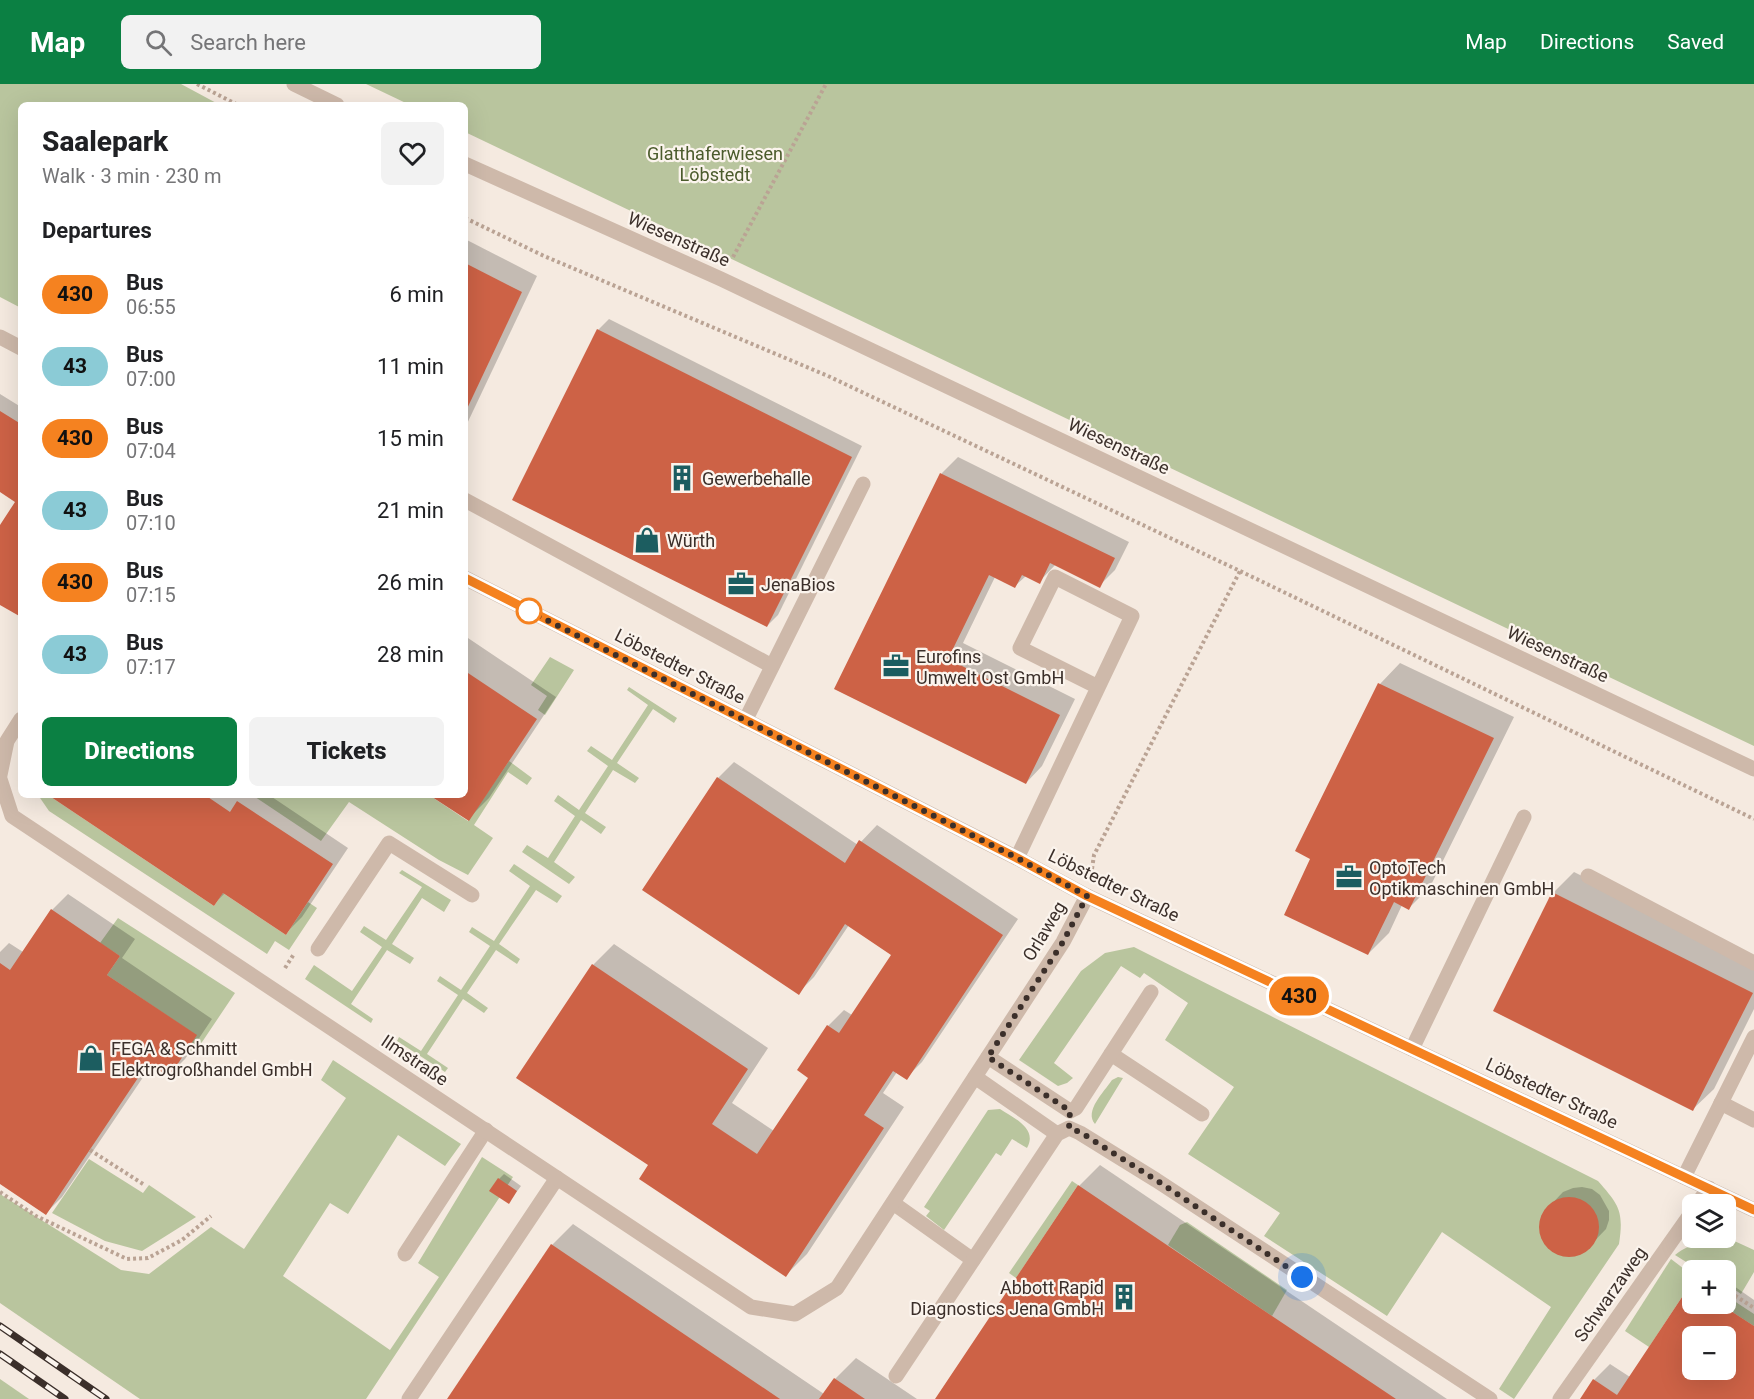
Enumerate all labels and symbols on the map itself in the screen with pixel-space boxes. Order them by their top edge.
park label: Glatthaferwiesen Löbstedt [647,143,783,185]
street label: Wiesenstraße [625,207,733,271]
street label: Wiesenstraße [1065,413,1173,479]
building icon: Gewerbehalle [667,463,697,493]
place label: Gewerbehalle [702,468,811,489]
shop icon: Würth [632,525,662,555]
place label: Würth [667,530,715,551]
office icon: JenaBios [726,569,756,599]
place label: JenaBios [761,574,835,595]
unlabelled marker [516,598,542,624]
street label: Wiesenstraße [1504,621,1612,687]
street label: Löbstedter Straße [611,624,749,708]
place label: Eurofins Umwelt Ost GmbH [916,646,1064,688]
office icon: Eurofins Umwelt Ost GmbH [881,651,911,681]
street label: Löbstedter Straße [1045,844,1183,926]
place label: OptoTech Optikmaschinen GmbH [1369,857,1554,899]
office icon: OptoTech Optikmaschinen GmbH [1334,862,1364,892]
street label: Orlaweg [1018,897,1070,965]
line badge: 430 [1264,976,1334,1016]
street label: Ilmstraße [378,1030,452,1090]
place label: FEGA & Schmitt Elektrogroßhandel GmbH [111,1038,313,1080]
shop icon: FEGA & Schmitt Elektrogroßhandel GmbH [76,1043,106,1073]
street label: Löbstedter Straße [1483,1053,1621,1133]
street label: Schwarzaweg [1569,1242,1651,1346]
your location [1287,1262,1317,1292]
place label: Abbott Rapid Diagnostics Jena GmbH [910,1277,1104,1319]
building icon: Abbott Rapid Diagnostics Jena GmbH [1109,1282,1139,1312]

